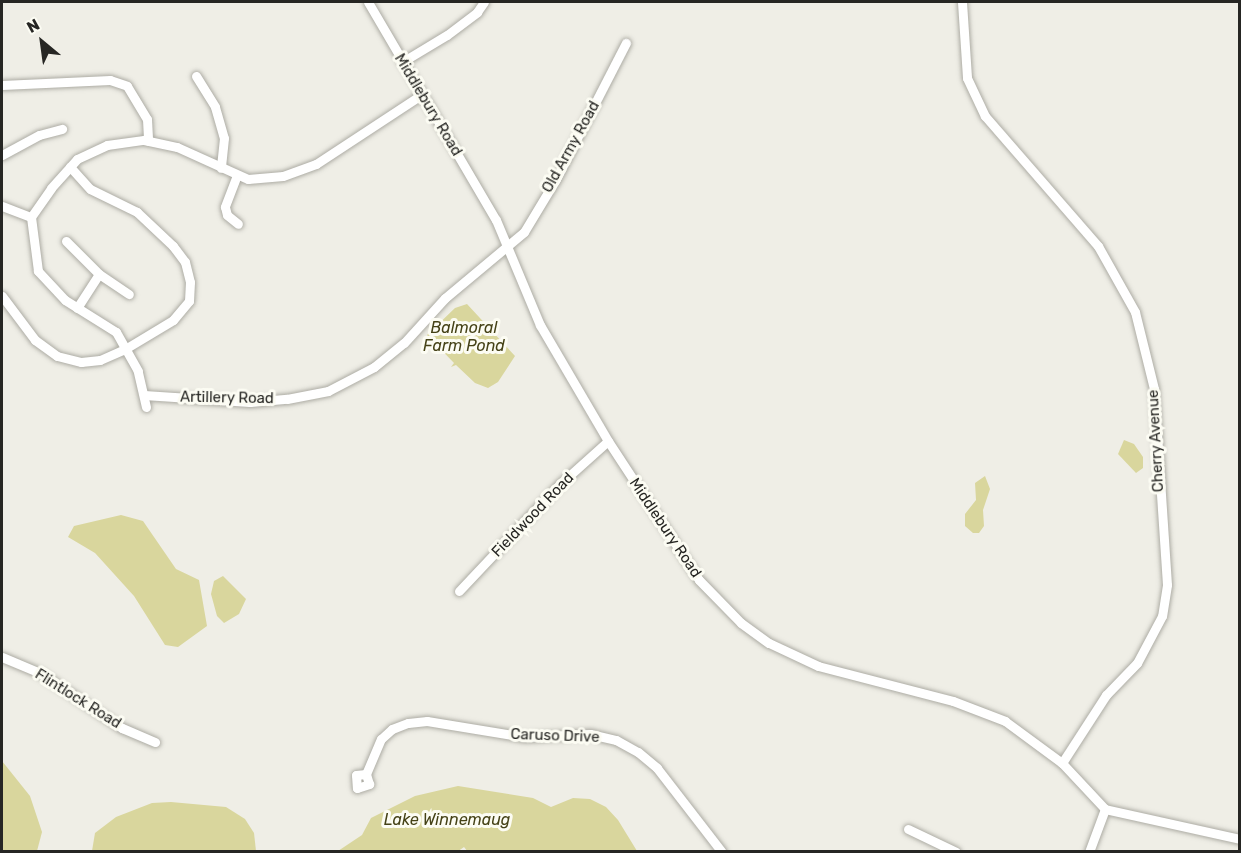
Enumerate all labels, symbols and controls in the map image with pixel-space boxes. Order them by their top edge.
north arrow [12,12,72,72]
text: N [23,15,43,37]
street label: Middlebury Road [390,50,466,160]
street label: Old Army Road [538,98,604,196]
water label: Balmoral Farm Pond [423,318,505,356]
street label: Artillery Road [180,388,274,408]
street label: Cherry Avenue [1144,389,1168,493]
street label: Fieldwood Road [488,469,578,561]
street label: Middlebury Road [625,475,705,581]
street label: Flintlock Road [32,665,124,733]
street label: Caruso Drive [510,725,600,747]
water label: Lake Winnemaug [384,810,510,830]

